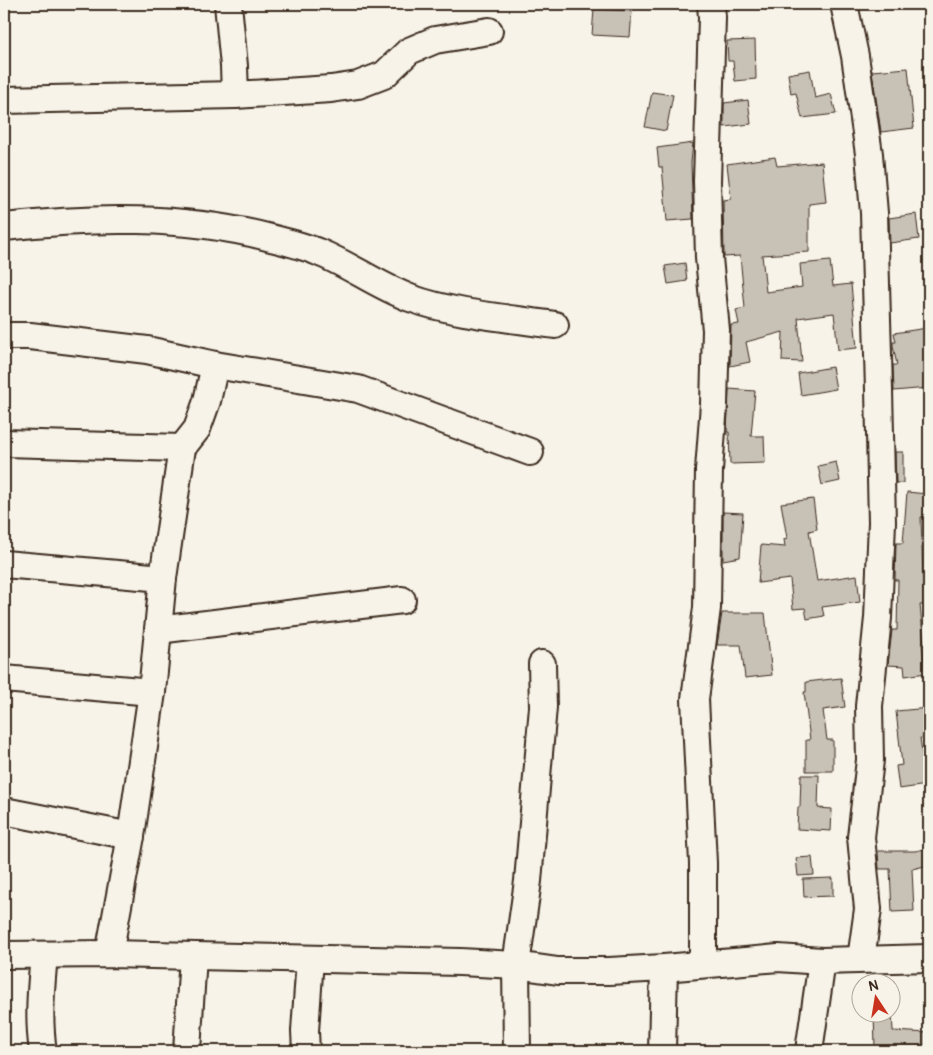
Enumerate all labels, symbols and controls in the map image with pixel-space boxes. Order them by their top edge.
north arrow [850,972,900,1022]
text: N [867,976,880,995]

